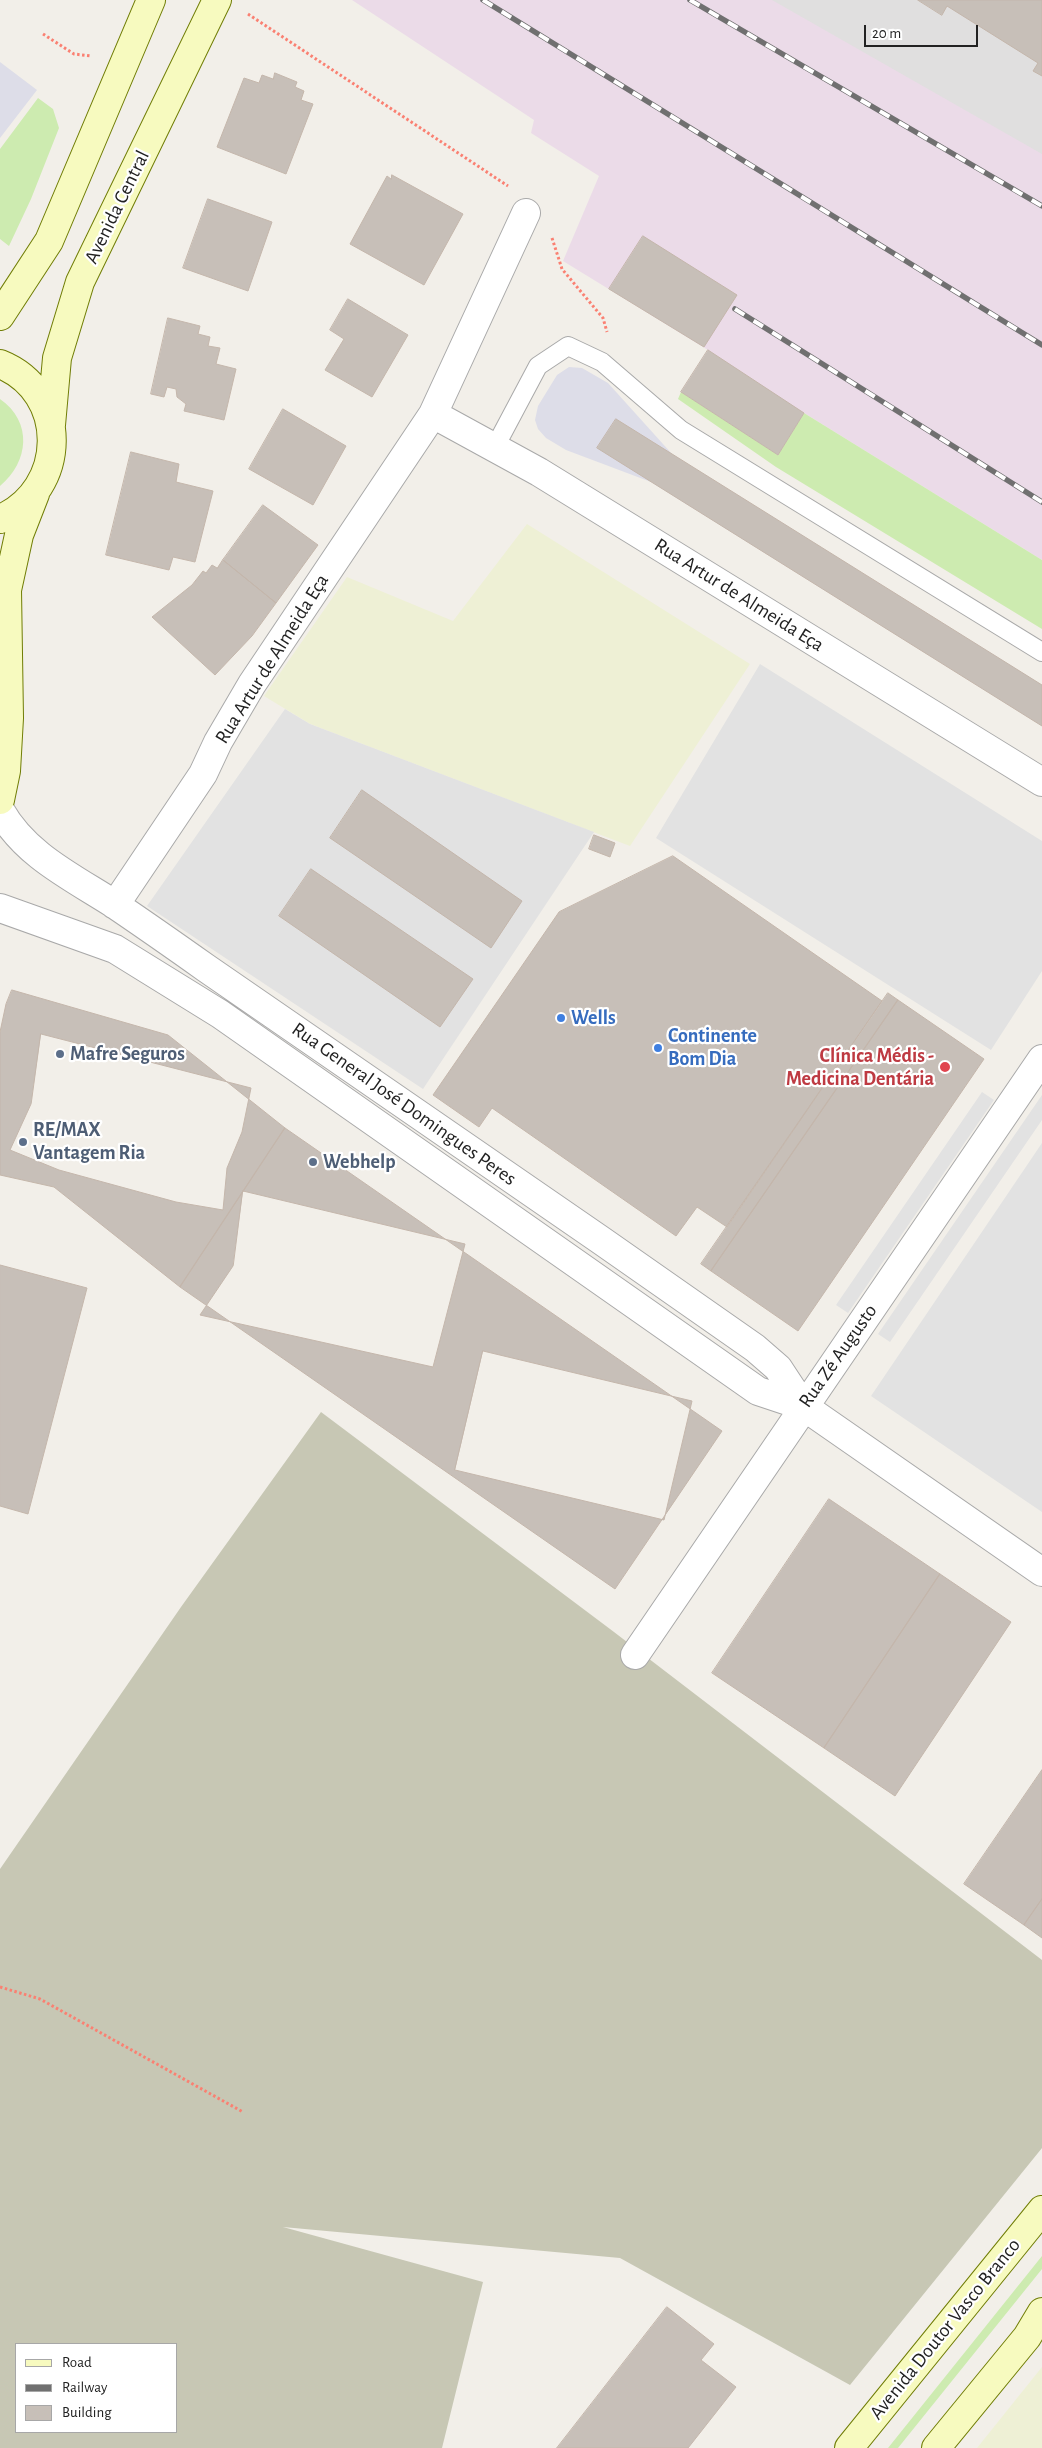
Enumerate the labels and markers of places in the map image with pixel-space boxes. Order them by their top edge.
place label: Wells [571,1006,616,1030]
marker: Wells [555,1012,567,1024]
place label: Continente Bom Dia [668,1024,757,1071]
place label: Mafre Seguros [70,1042,185,1066]
marker: Continente Bom Dia [652,1042,664,1054]
place label: Clínica Médis - Medicina Dentária [786,1044,934,1091]
marker: Mafre Seguros [54,1048,66,1060]
marker: Clínica Médis - Medicina Dentária [938,1060,952,1074]
place label: RE/MAX Vantagem Ria [33,1118,145,1165]
marker: RE/MAX Vantagem Ria [17,1136,29,1148]
place label: Webhelp [323,1150,395,1174]
marker: Webhelp [307,1156,319,1168]

